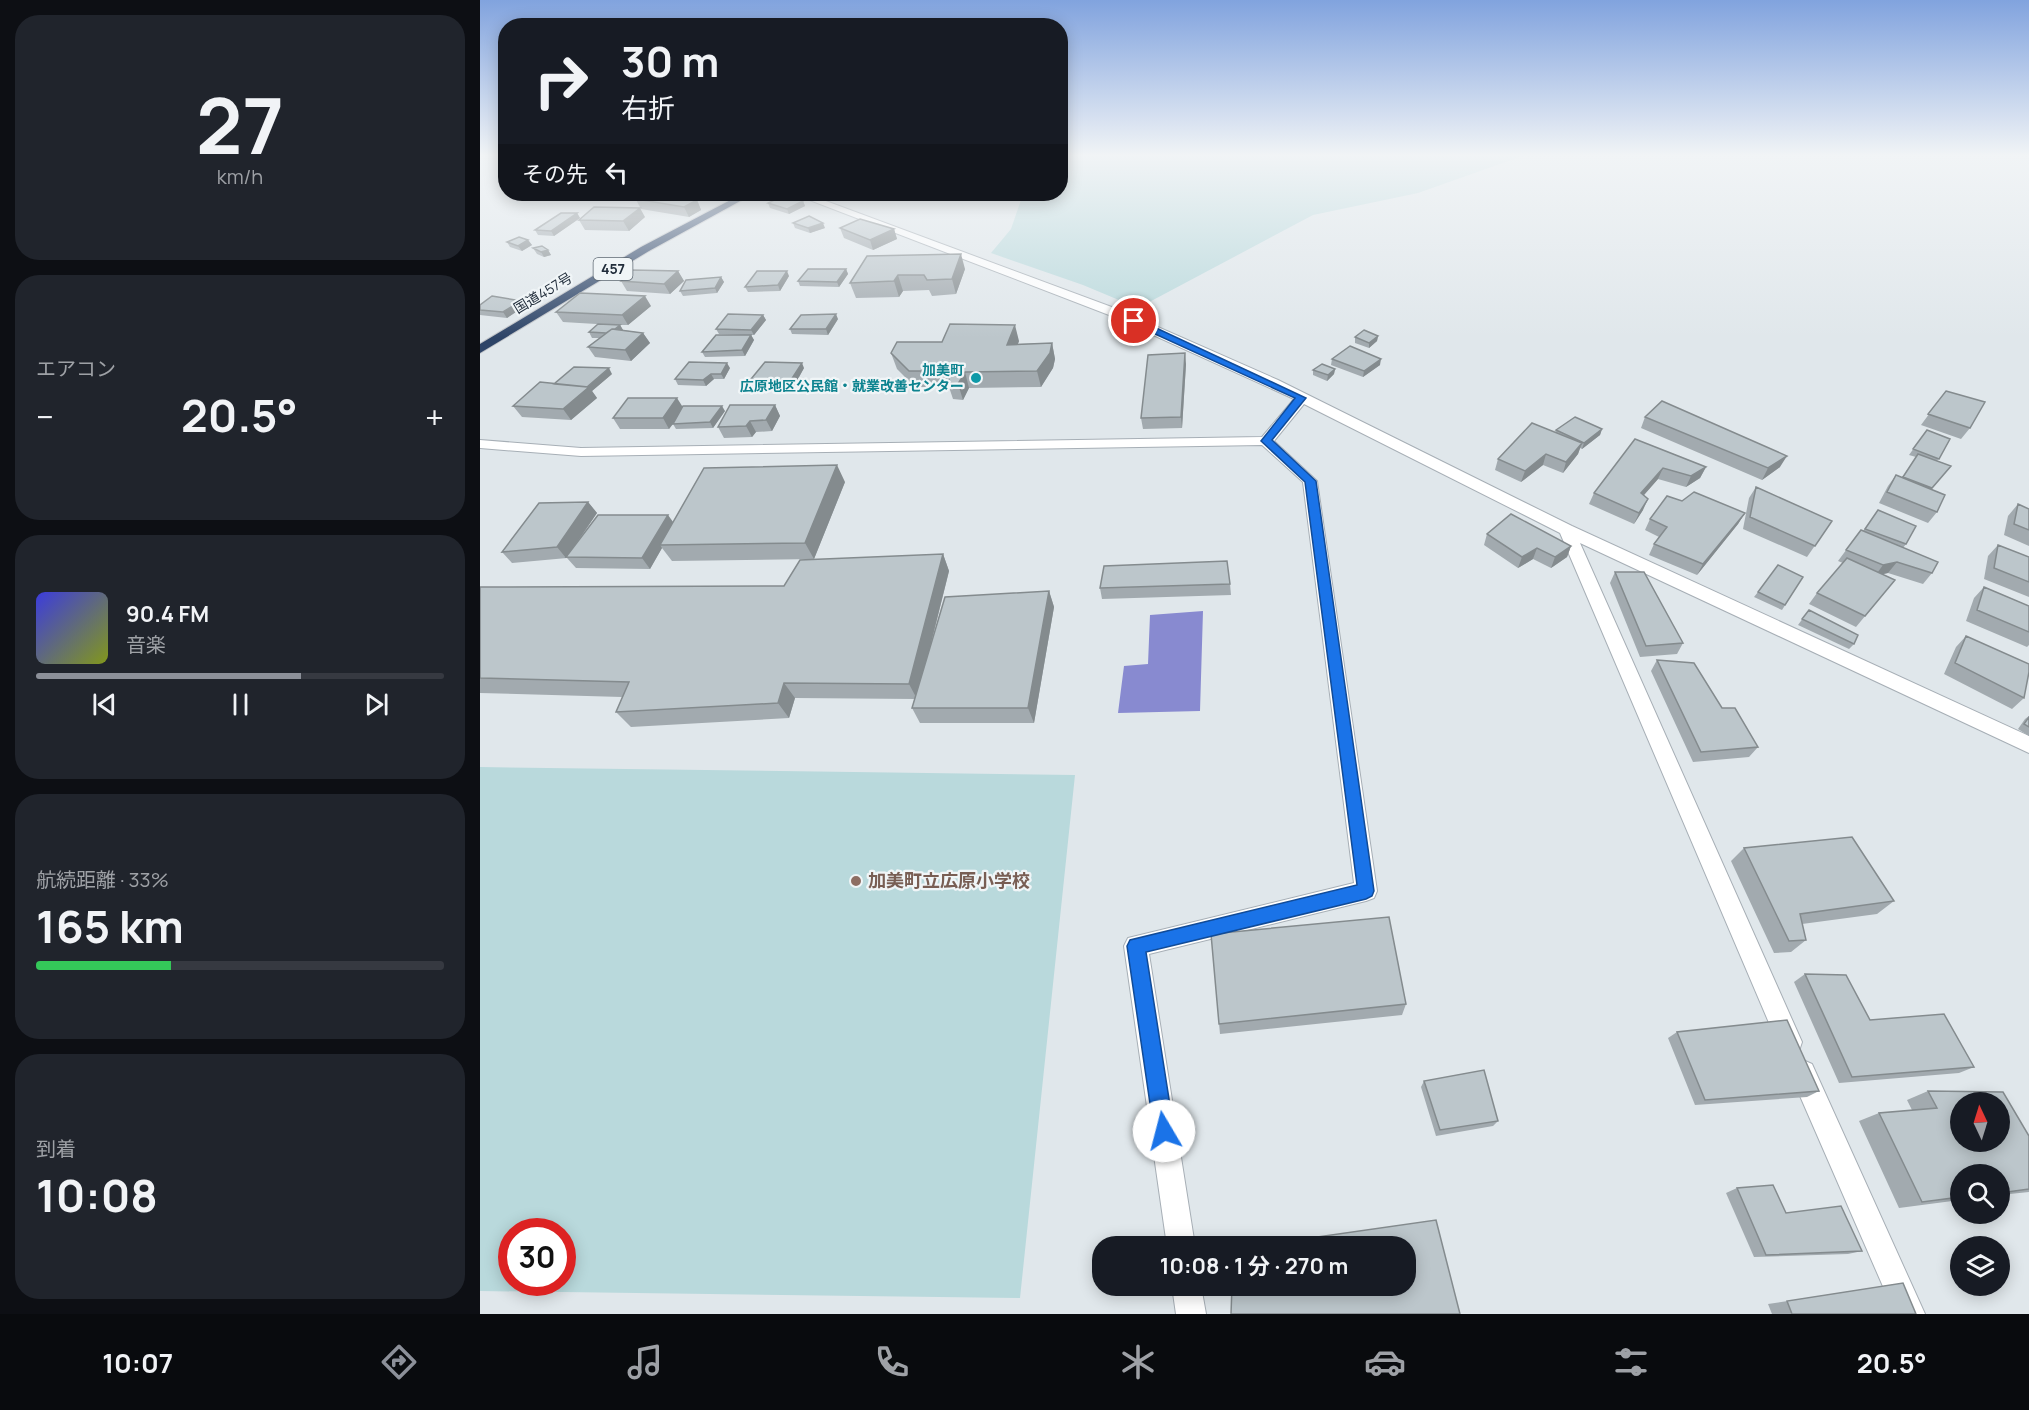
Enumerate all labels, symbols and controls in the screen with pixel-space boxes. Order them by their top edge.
text: 30 m [621,32,719,90]
icon: right [522,42,600,120]
text: 27 [196,71,284,177]
text: 右折 [621,89,675,126]
icon: left [600,156,633,189]
text: その先 [522,159,588,189]
text: km/h [217,163,263,190]
road number: 457 [594,258,632,280]
street label: 国道457号 [510,268,576,318]
pin [1108,295,1159,346]
icon: arrive [1117,304,1150,337]
text: エアコン [36,355,116,382]
place label: 加美町 広原地区公民館・就業改善センター [740,360,964,395]
marker: 加美町 広原地区公民館・就業改善センター [969,371,983,385]
text: 20.5° [181,384,298,446]
text: − [36,394,54,439]
text: + [425,394,444,439]
text: 90.4 FM [126,599,209,629]
text: 音楽 [126,631,166,658]
icon: previous [88,688,121,721]
icon: pause [224,688,257,721]
icon: next [360,688,393,721]
text: 航続距離 · 33% [36,866,169,893]
place label: 加美町立広原小学校 [868,868,1030,892]
marker: 加美町立広原小学校 [849,874,863,888]
text: 165 km [36,895,184,957]
north arrow [1950,1092,2010,1152]
map controls [1950,1092,2010,1296]
position arrow [1132,1099,1196,1163]
text: 到着 [36,1135,76,1162]
text: 10:08 [36,1164,158,1226]
button: search [1950,1164,2010,1224]
speed limit sign: 30 [498,1218,576,1296]
button: layers [1950,1236,2010,1296]
text: 10:08 · 1 分 · 270 m [1160,1251,1348,1281]
icon: directions [378,1341,420,1383]
icon: music [624,1341,666,1383]
icon: phone [871,1341,913,1383]
icon: climate [1117,1341,1159,1383]
icon: car [1364,1341,1406,1383]
icon: filters [1610,1341,1652,1383]
text: 10:07 [102,1344,173,1381]
text: 20.5° [1857,1344,1927,1381]

